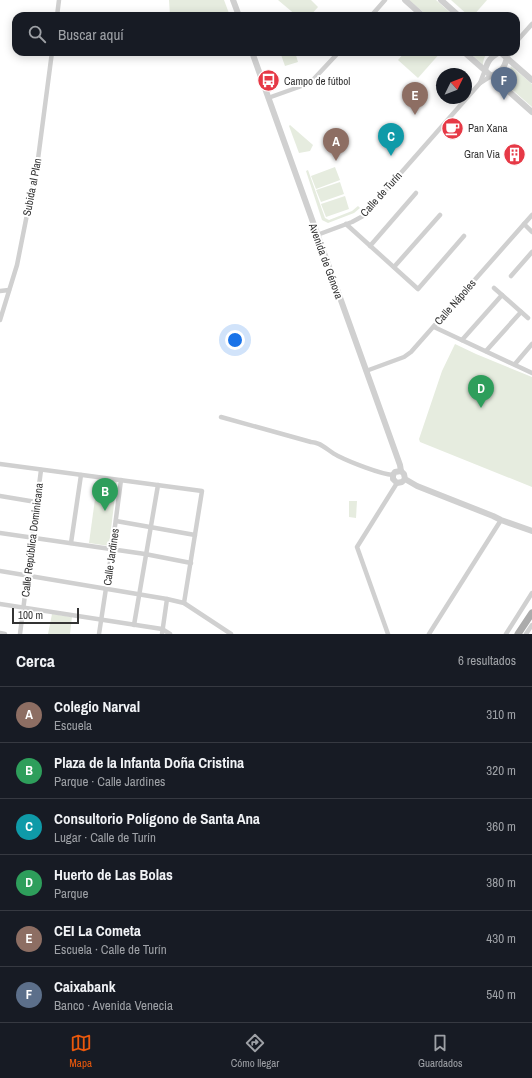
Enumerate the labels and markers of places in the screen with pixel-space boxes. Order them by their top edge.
pin: F [491,67,517,100]
bus stop icon: Campo de fútbol [256,68,282,94]
place label: Campo de fútbol [284,74,350,88]
pin: E [402,82,428,115]
cafe icon: Pan Xana [439,115,465,141]
place label: Pan Xana [468,121,508,135]
pin: C [378,123,404,156]
pin: A [323,128,349,161]
building icon: Gran Via [502,141,528,167]
place label: Gran Via [464,147,500,161]
pin: D [468,375,494,408]
pin: B [92,478,118,511]

